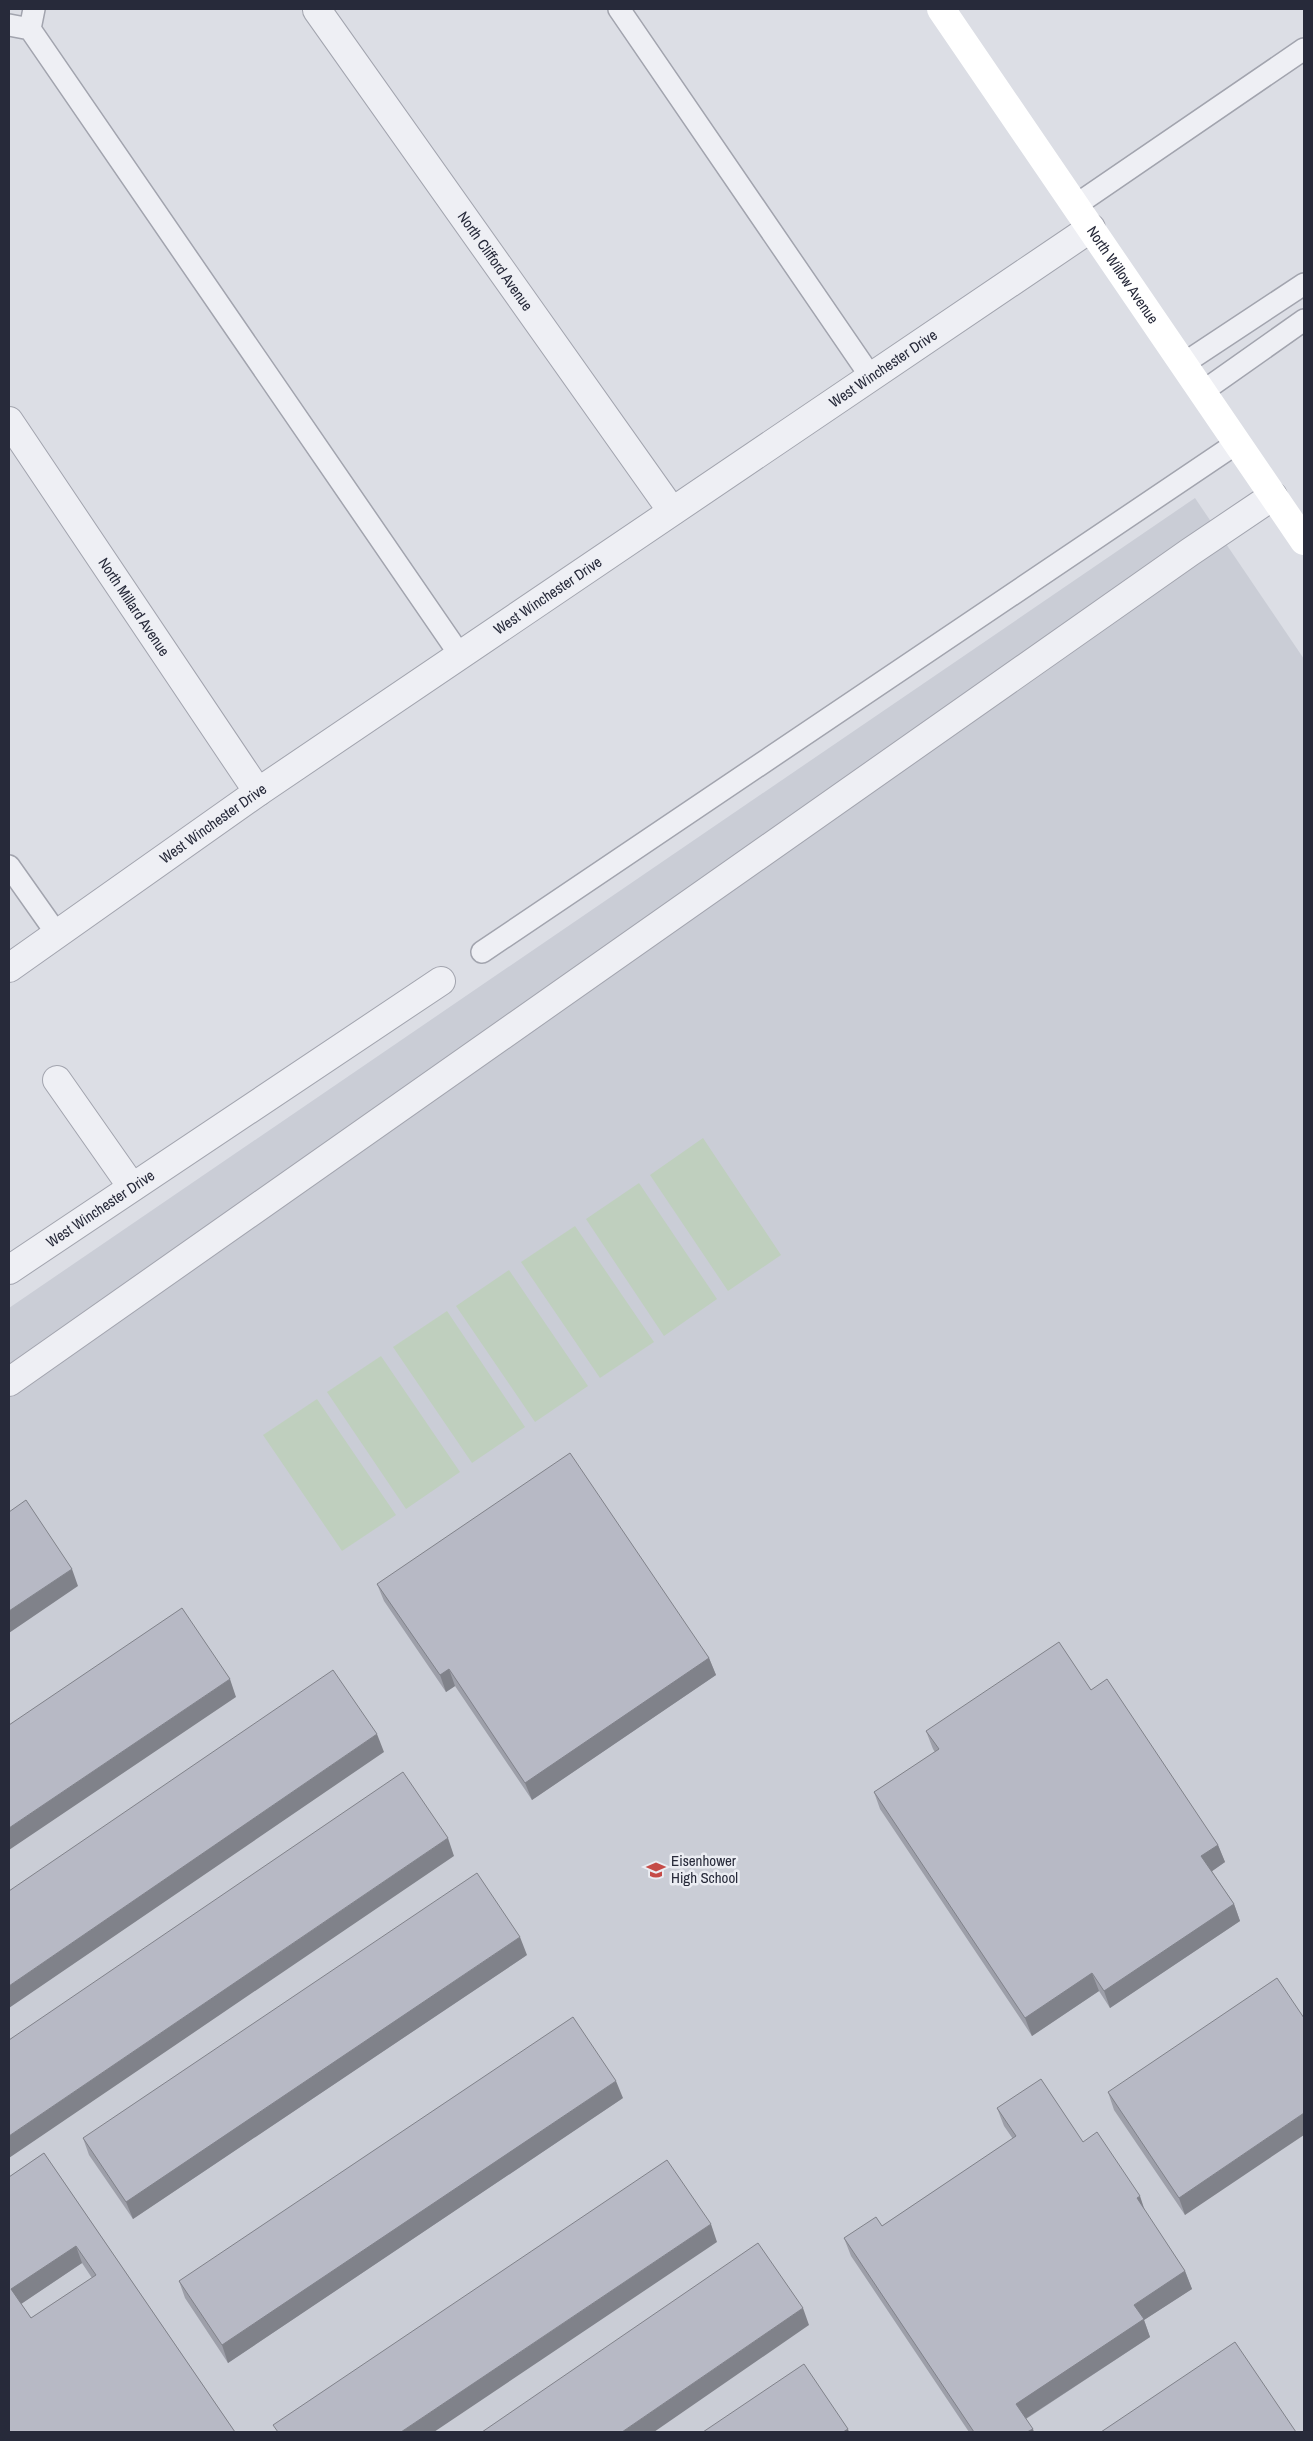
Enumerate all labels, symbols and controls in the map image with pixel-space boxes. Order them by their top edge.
street label: North Clifford Avenue [453,207,538,315]
street label: North Willow Avenue [1082,222,1164,328]
street label: West Winchester Drive [825,324,941,412]
street label: West Winchester Drive [489,551,606,639]
street label: North Millard Avenue [94,553,175,660]
street label: West Winchester Drive [155,778,271,868]
street label: West Winchester Drive [42,1164,159,1252]
place label: Eisenhower High School [671,1850,738,1888]
school or university icon: Eisenhower High School [645,1859,667,1881]

